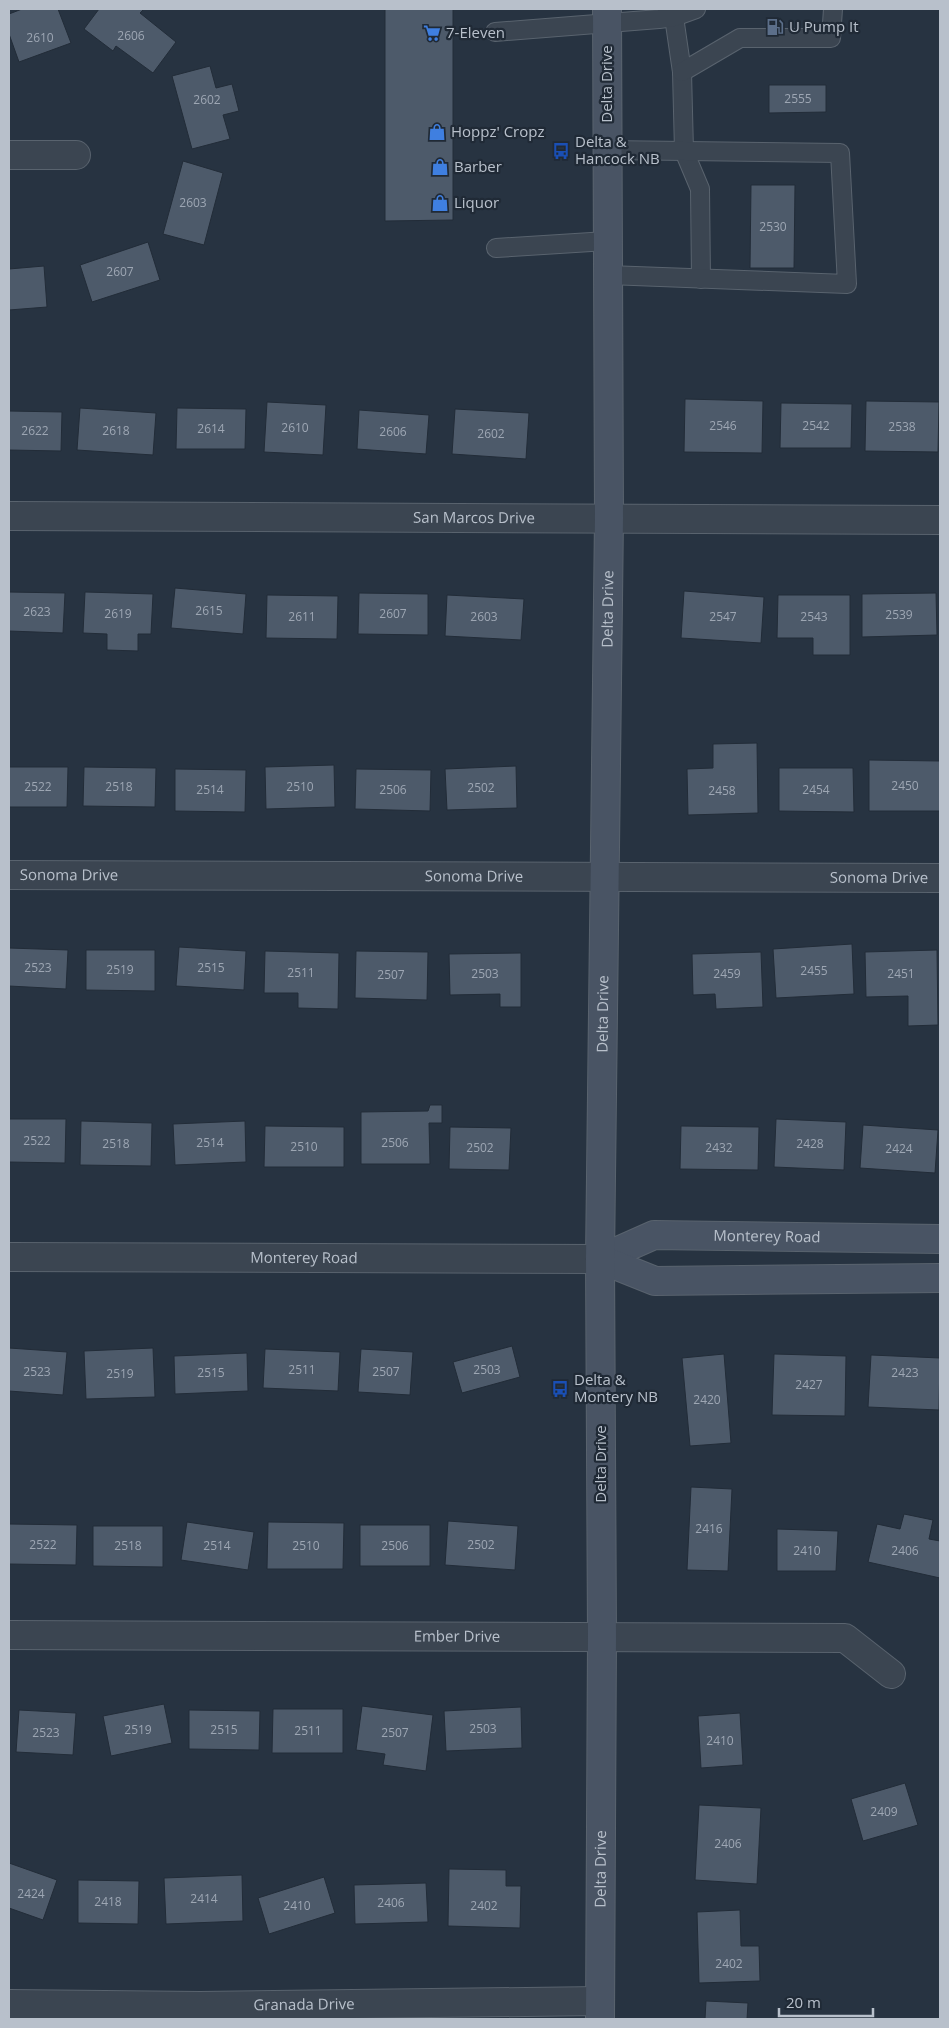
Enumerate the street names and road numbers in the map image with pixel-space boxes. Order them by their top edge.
street label: Delta Drive [596,45,616,123]
street label: San Marcos Drive [413,507,535,527]
street label: Delta Drive [596,570,617,648]
street label: Sonoma Drive [20,864,118,884]
street label: Sonoma Drive [425,865,523,886]
street label: Sonoma Drive [830,867,928,887]
street label: Delta Drive [592,975,612,1053]
street label: Monterey Road [713,1225,821,1246]
street label: Monterey Road [250,1247,358,1267]
street label: Delta Drive [590,1425,610,1503]
street label: Ember Drive [414,1625,500,1646]
street label: Delta Drive [590,1830,610,1908]
street label: Granada Drive [253,1993,355,2014]

